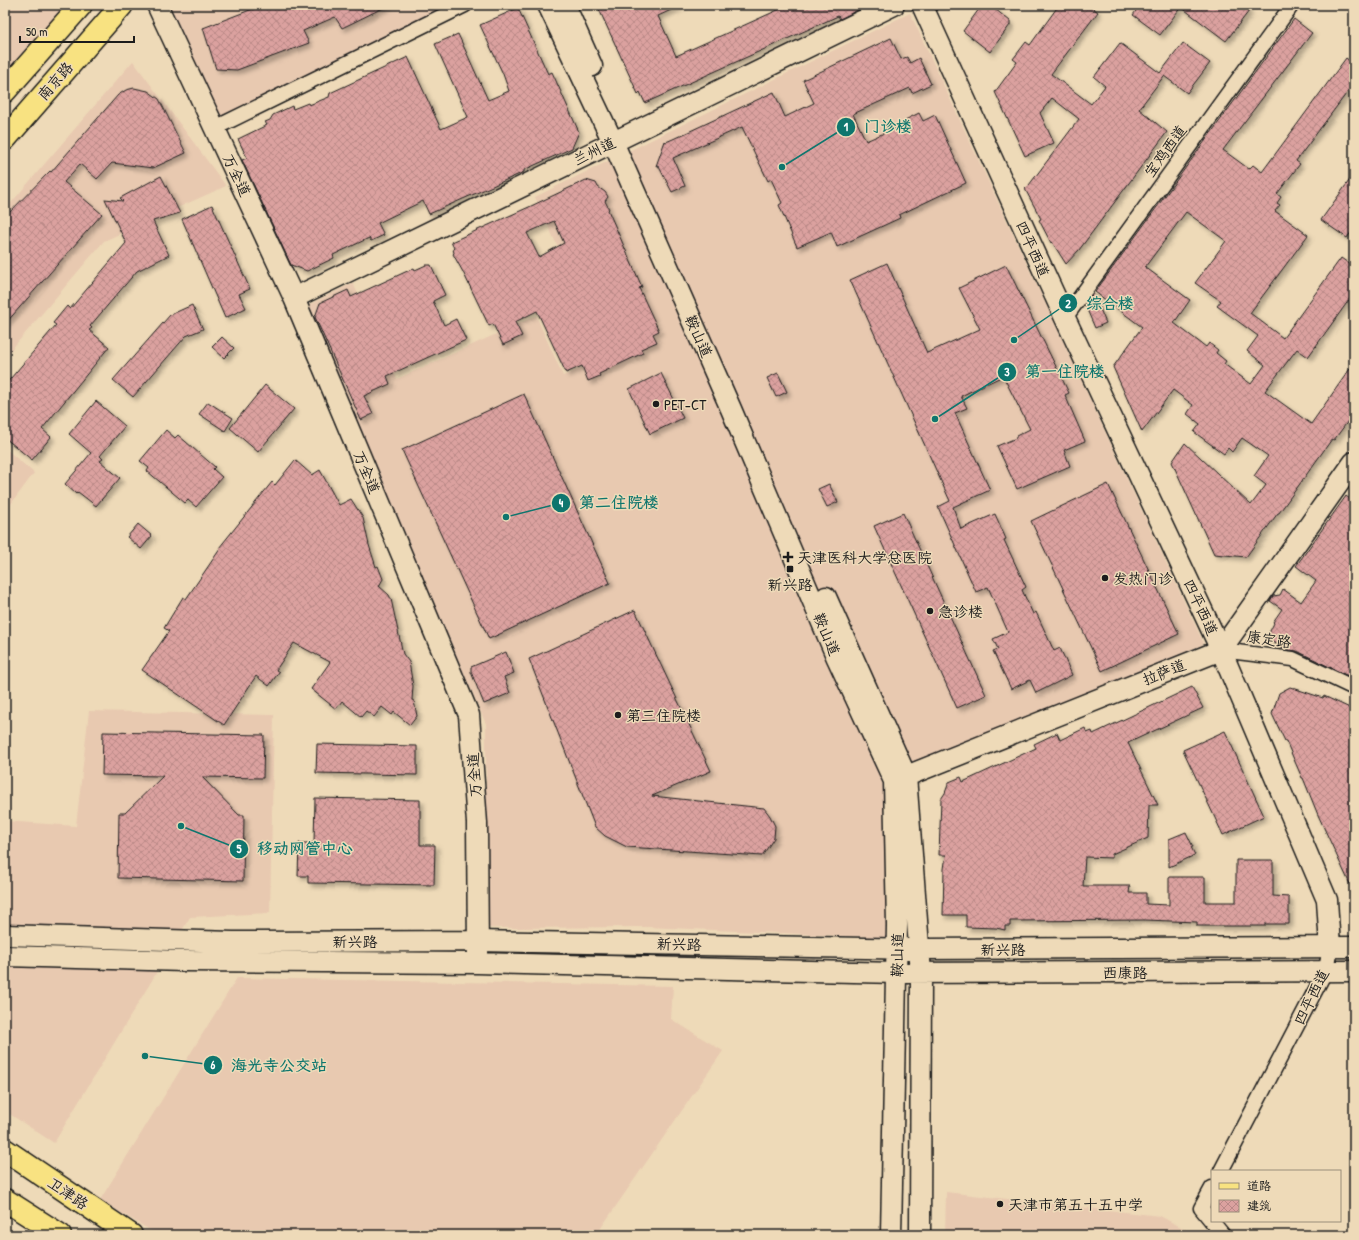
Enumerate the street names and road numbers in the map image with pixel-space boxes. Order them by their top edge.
street label: 南京路 [32,57,78,105]
street label: 宝鸡西道 [1139,121,1191,181]
street label: 兰州道 [569,132,619,170]
street label: 万全道 [218,150,256,200]
street label: 四平西道 [1011,217,1055,281]
street label: 鞍山道 [680,311,718,361]
street label: 万全道 [349,447,385,497]
street label: 四平西道 [1179,575,1223,639]
street label: 鞍山道 [809,609,845,659]
street label: 康定路 [1245,625,1293,653]
street label: 拉萨道 [1139,654,1189,690]
street label: 万全道 [462,752,486,798]
street label: 新兴路 [332,931,378,952]
street label: 鞍山道 [886,932,908,978]
street label: 新兴路 [656,933,702,955]
street label: 新兴路 [980,939,1026,960]
street label: 西康路 [1102,962,1148,983]
street label: 四平西道 [1288,965,1334,1029]
street label: 卫津路 [43,1172,93,1214]

